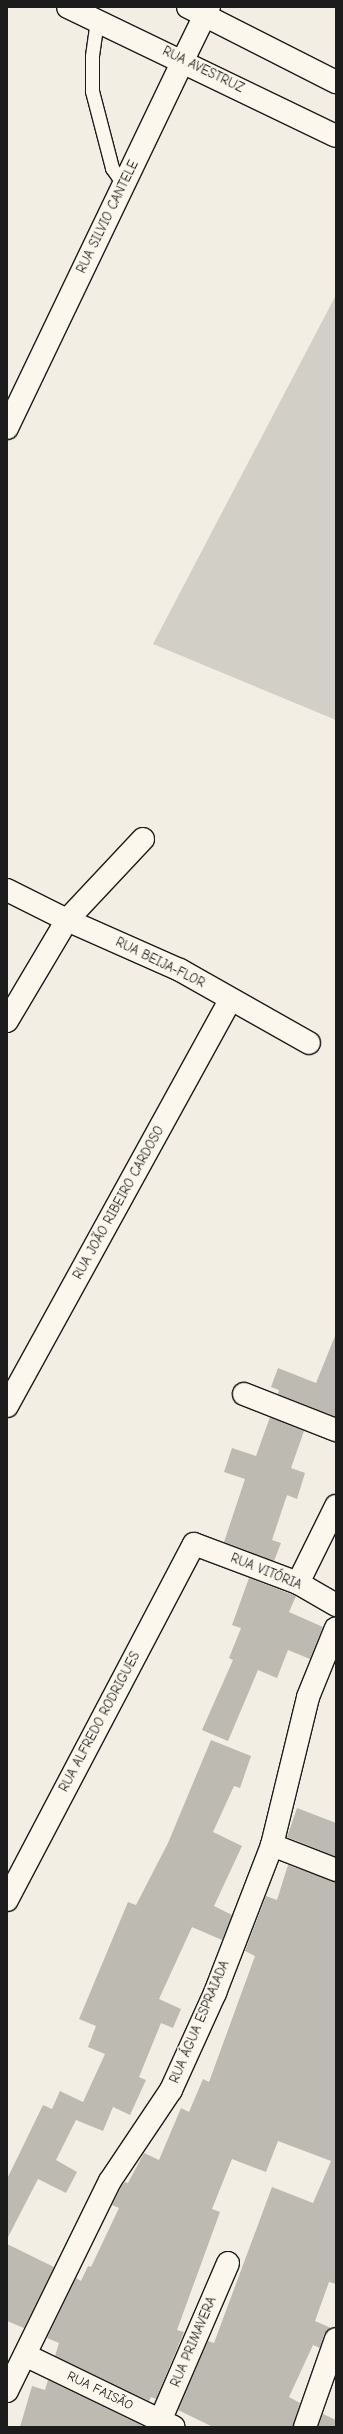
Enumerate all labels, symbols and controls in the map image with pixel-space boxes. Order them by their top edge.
street label: RUA AVESTRUZ [160,44,246,96]
street label: RUA SILVIO CANTELE [74,158,142,276]
street label: RUA BEIJA-FLOR [113,935,207,991]
street label: RUA JOÃO RIBEIRO CARDOSO [70,1124,168,1282]
street label: RUA VITÓRIA [228,1551,304,1593]
street label: RUA ALFREDO RODRIGUES [56,1649,144,1795]
street label: RUA ÁGUA ESPRAIADA [167,1958,233,2086]
street label: RUA PRIMAVERA [168,2295,220,2389]
street label: RUA FAISÃO [64,2368,136,2414]

